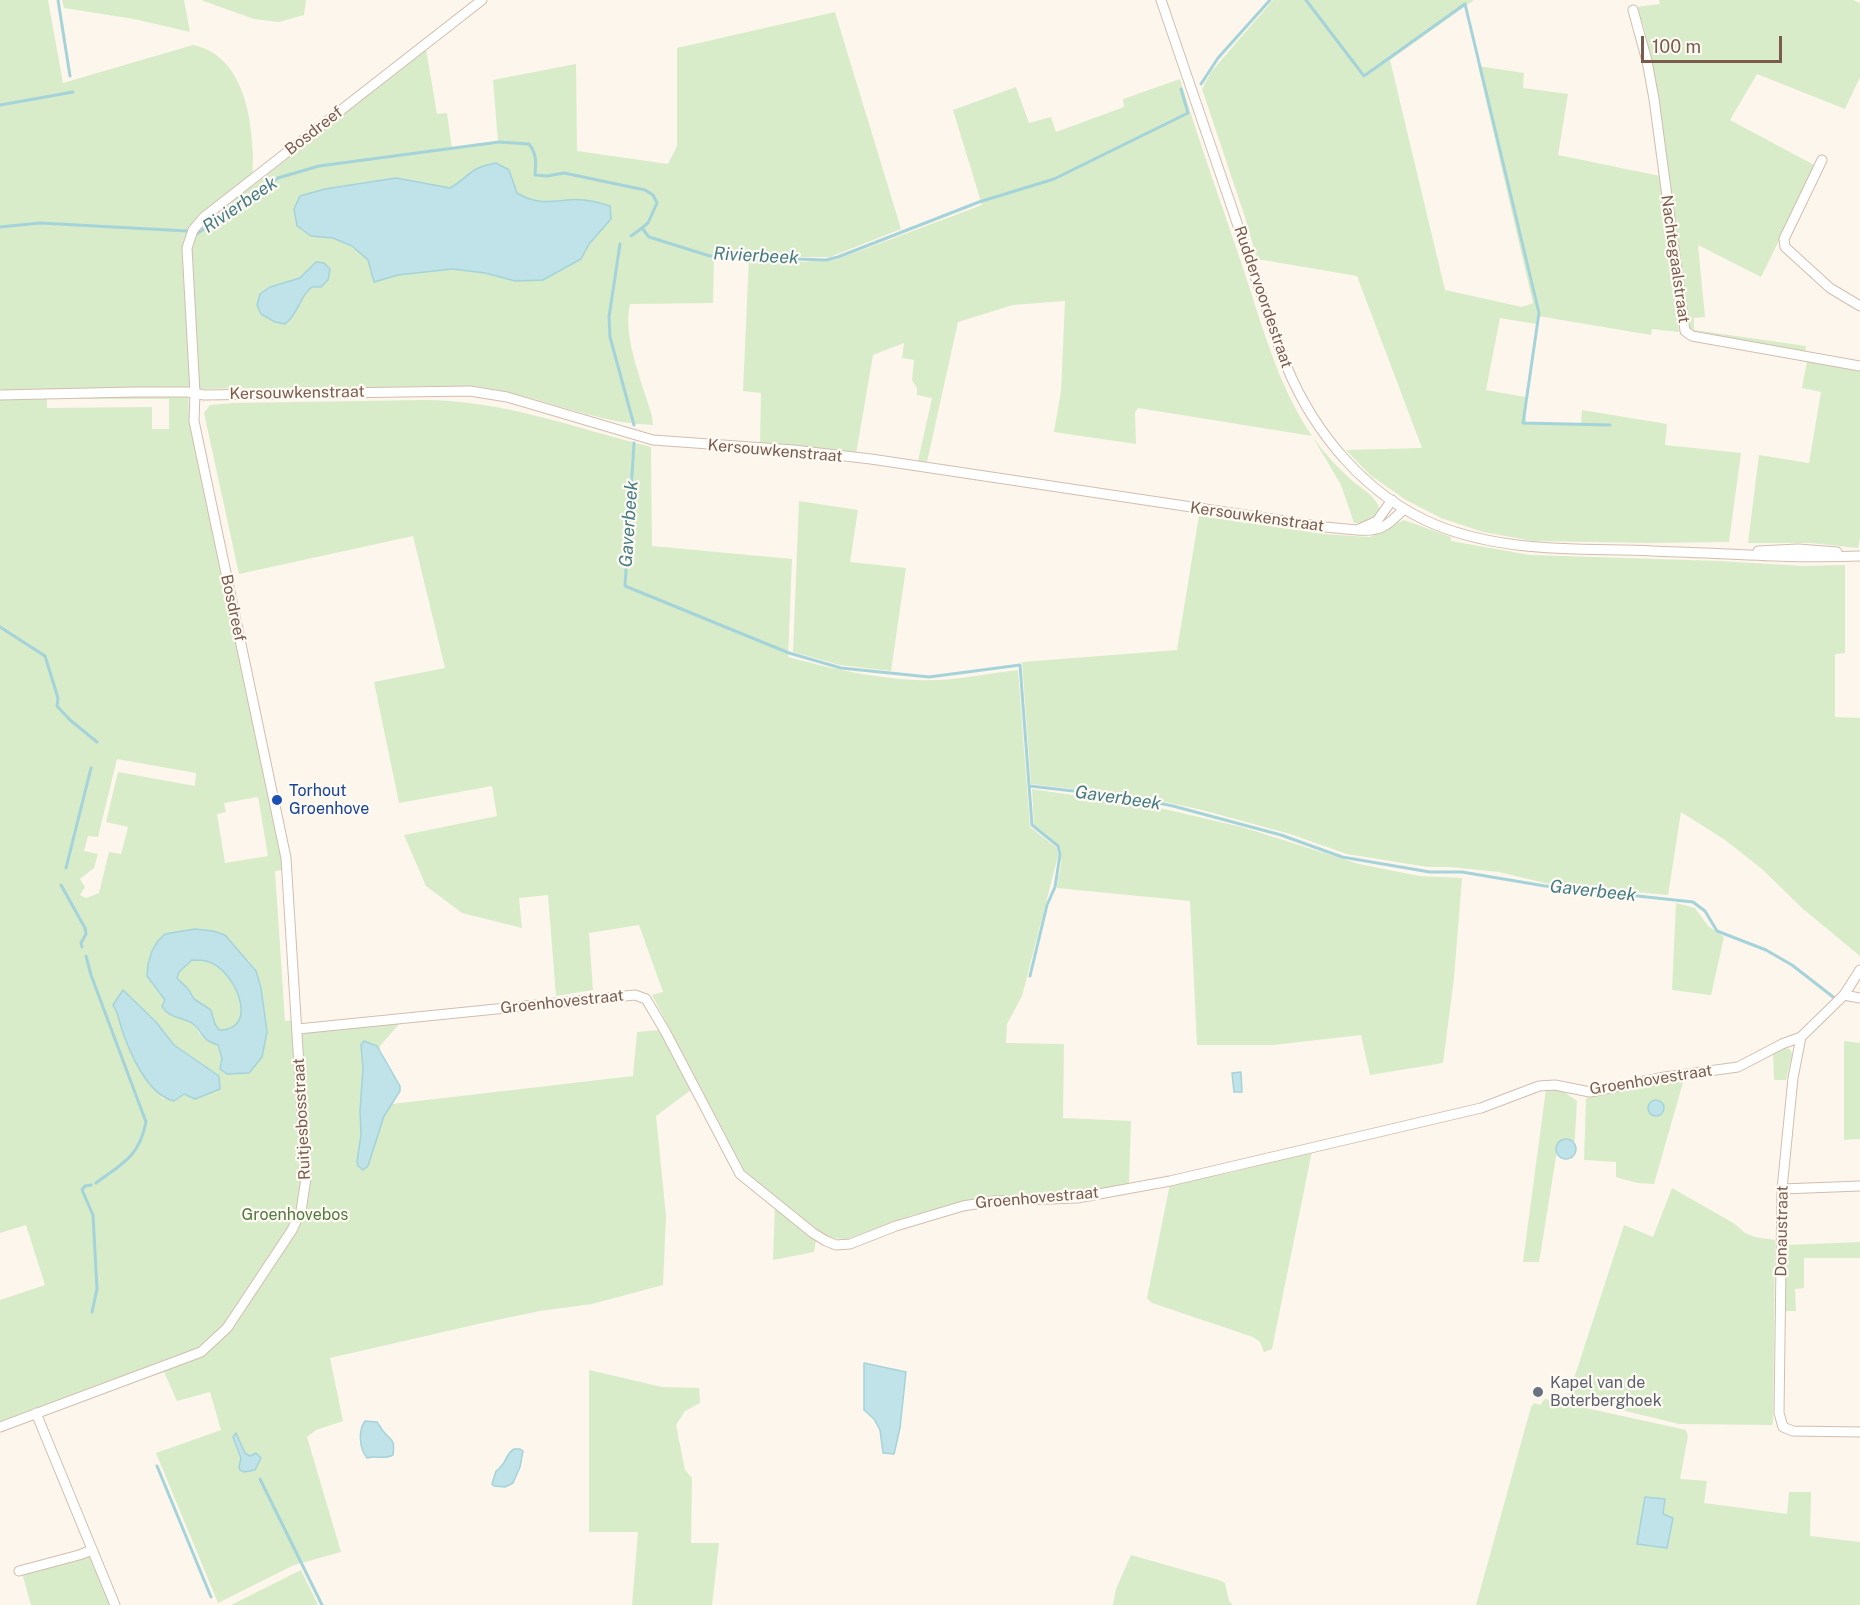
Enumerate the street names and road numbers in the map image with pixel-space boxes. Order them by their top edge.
street label: Bosdreef [281,103,347,159]
street label: Nachtegaalstraat [1657,194,1693,324]
street label: Ruddervoordestraat [1230,223,1296,371]
street label: Kersouwkenstraat [229,382,365,404]
street label: Kersouwkenstraat [707,436,843,466]
street label: Kersouwkenstraat [1189,498,1325,536]
street label: Bosdreef [217,573,249,643]
street label: Groenhovestraat [499,986,625,1018]
street label: Ruitjesbosstraat [289,1058,315,1180]
street label: Groenhovestraat [1588,1061,1714,1099]
street label: Groenhovestraat [974,1183,1100,1213]
street label: Donaustraat [1772,1185,1792,1277]

